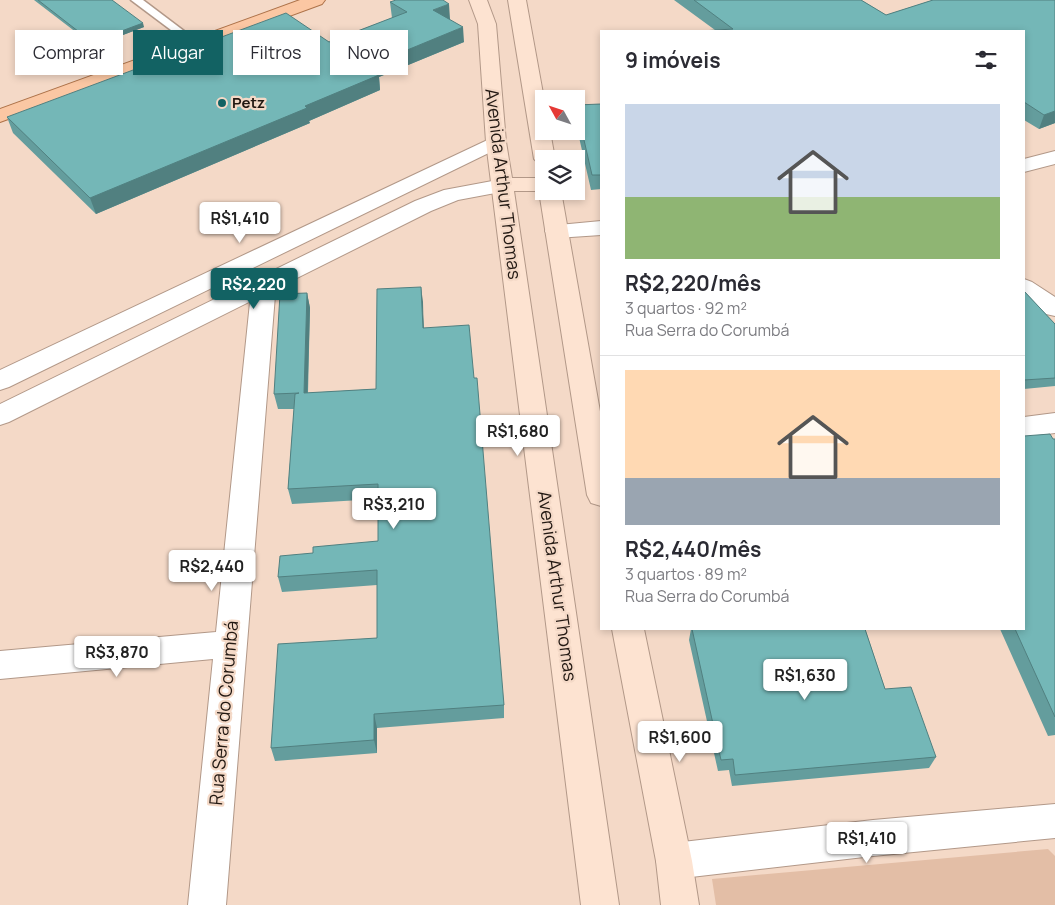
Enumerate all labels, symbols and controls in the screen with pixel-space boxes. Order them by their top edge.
chip: Comprar [15,30,123,75]
chip: Alugar [133,30,223,75]
chip: Filtros [233,30,320,75]
chip: Novo [330,30,408,75]
text: 9 imóveis [625,46,721,74]
icon: filters [972,46,1000,74]
street label: Avenida Arthur Thomas [480,87,528,281]
north arrow [535,90,585,140]
map controls [535,90,585,200]
place label: Petz [232,92,265,113]
marker: Petz [216,97,228,109]
icon: home [768,137,858,227]
button: layers [535,150,585,200]
pin: R$1,410 [194,202,286,244]
text: R$1,410 [210,207,270,229]
pin: R$2,220 [208,268,300,310]
text: R$2,220/mês [625,269,761,297]
text: R$2,220 [222,273,286,295]
text: 3 quartos · 92 m² [625,297,747,319]
text: Rua Serra do Corumbá [625,319,789,341]
icon: home [768,402,858,492]
pin: R$1,680 [472,414,564,457]
text: R$1,680 [487,420,549,442]
pin: R$3,210 [348,488,440,530]
street label: Avenida Arthur Thomas [533,489,583,683]
text: R$3,210 [363,493,425,515]
text: R$2,440/mês [625,535,761,563]
pin: R$2,440 [166,550,258,592]
text: R$2,440 [180,555,244,577]
text: 3 quartos · 89 m² [625,563,747,585]
text: Rua Serra do Corumbá [625,585,789,607]
street label: Rua Serra do Corumbá [203,620,243,806]
pin: R$3,870 [71,636,163,678]
text: R$3,870 [85,641,149,663]
pin: R$1,630 [759,658,851,701]
text: R$1,630 [774,664,836,686]
pin: R$1,600 [634,720,726,763]
text: R$1,600 [649,726,711,748]
pin: R$1,410 [821,822,913,864]
text: R$1,410 [837,827,897,849]

